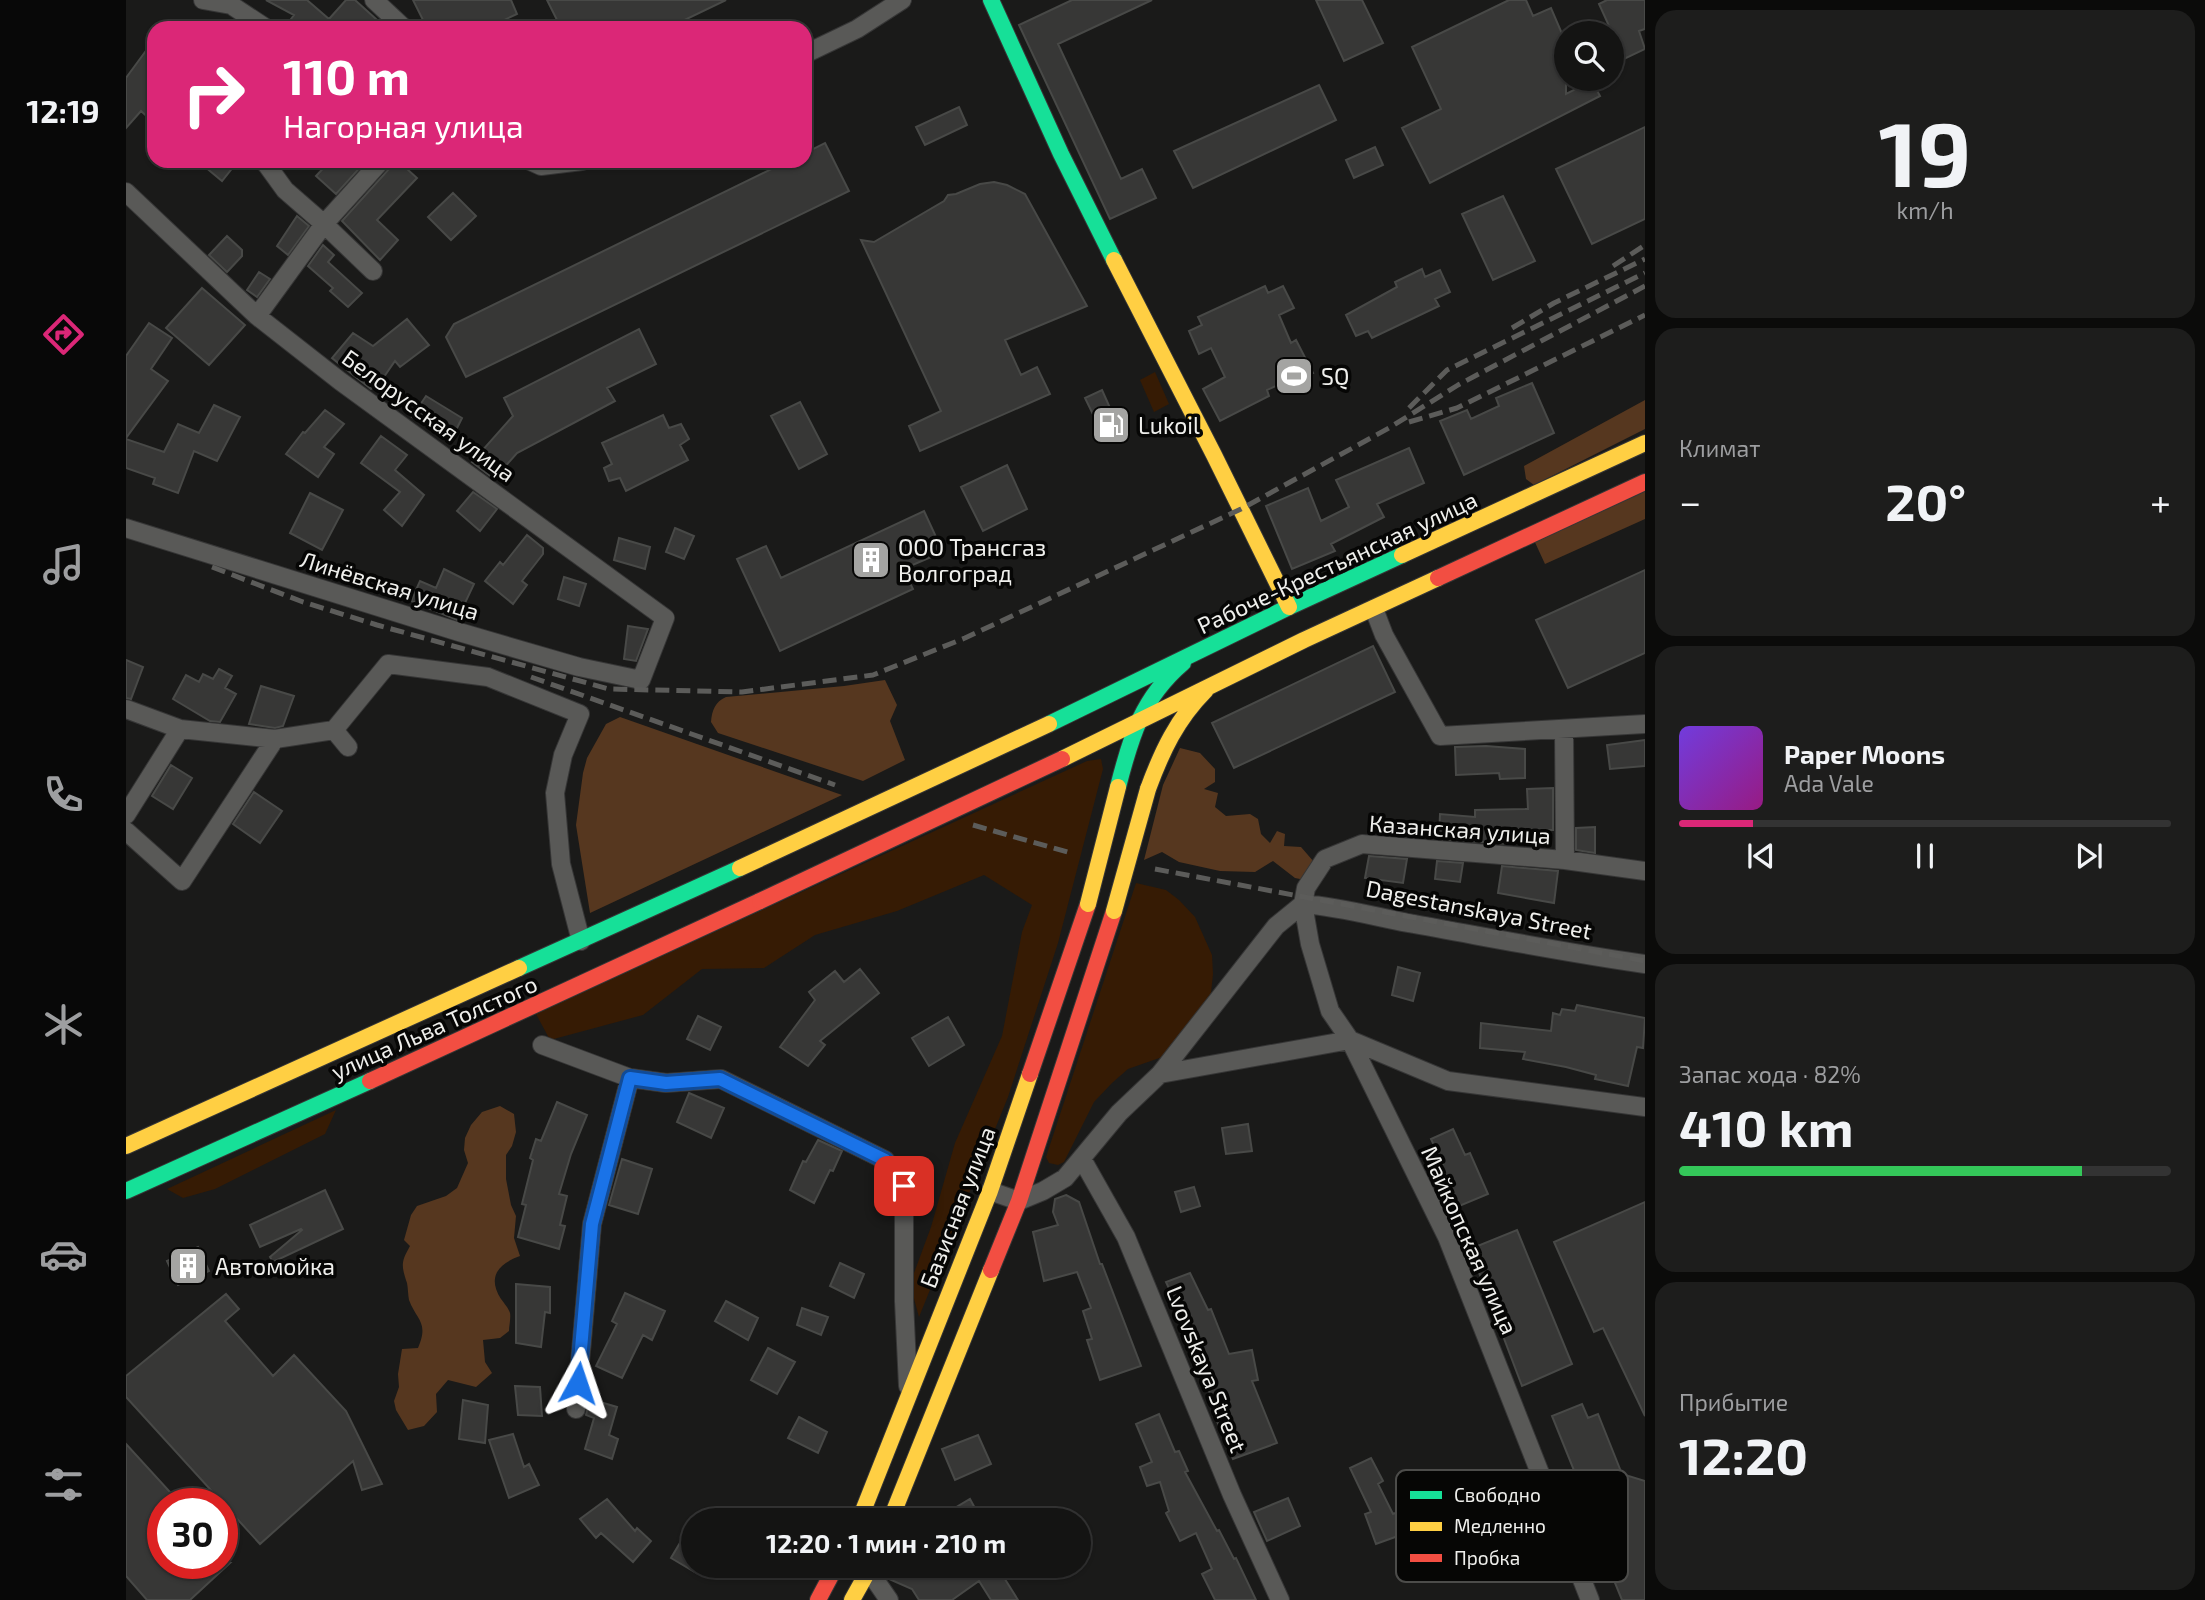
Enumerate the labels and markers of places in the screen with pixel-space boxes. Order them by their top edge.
sports icon: SQ [1273,355,1315,397]
place label: SQ [1321,362,1349,390]
fuel station icon: Lukoil [1090,404,1132,446]
place label: Lukoil [1138,411,1200,439]
place label: ООО Трансгаз Волгоград [898,533,1046,587]
building icon: ООО Трансгаз Волгоград [850,539,892,581]
pin [874,1156,934,1216]
building icon: Автомойка [167,1245,209,1287]
place label: Автомойка [215,1252,335,1280]

